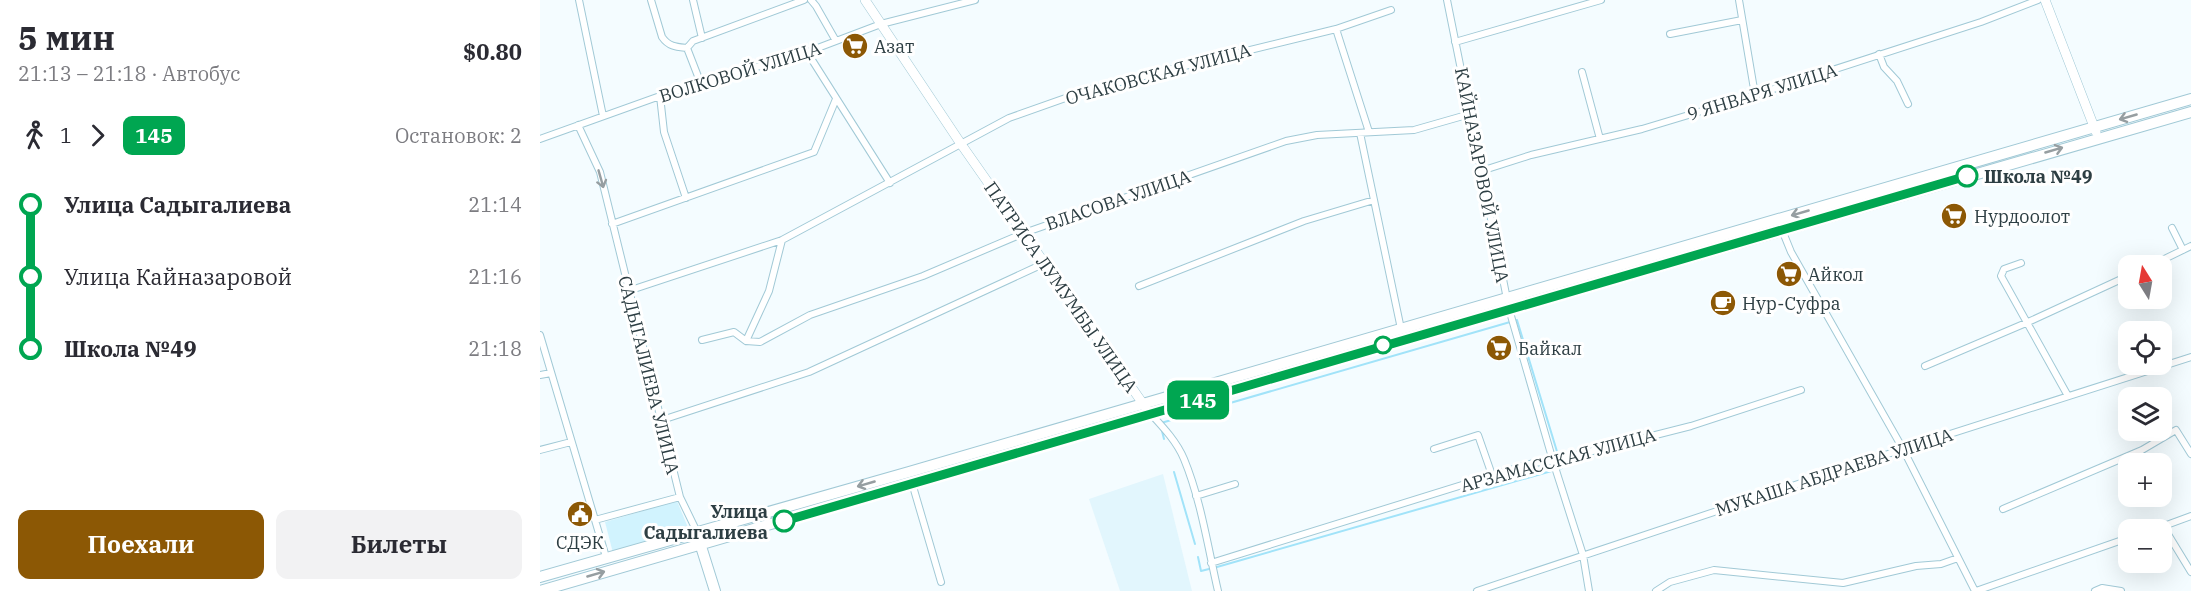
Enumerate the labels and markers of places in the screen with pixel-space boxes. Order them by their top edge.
supermarket icon: Азат [840,31,870,61]
place label: Азат [874,35,914,58]
marker: Школа №49 [1956,165,1978,187]
place label: Школа №49 [1984,165,2093,188]
supermarket icon: Нурдоолот [1939,201,1969,231]
place label: Нурдоолот [1974,205,2070,228]
supermarket icon: Айкол [1774,259,1804,289]
place label: Айкол [1808,263,1864,286]
cafe icon: Нур-Суфра [1708,288,1738,318]
place label: Нур-Суфра [1742,292,1841,315]
supermarket icon: Байкал [1484,333,1514,363]
unlabelled marker [1374,336,1392,354]
place label: Байкал [1518,337,1582,360]
public building icon: СДЭК [565,499,595,529]
place label: Улица Садыгалиева [644,500,768,544]
marker: Улица Садыгалиева [773,510,795,532]
place label: СДЭК [556,531,605,554]

